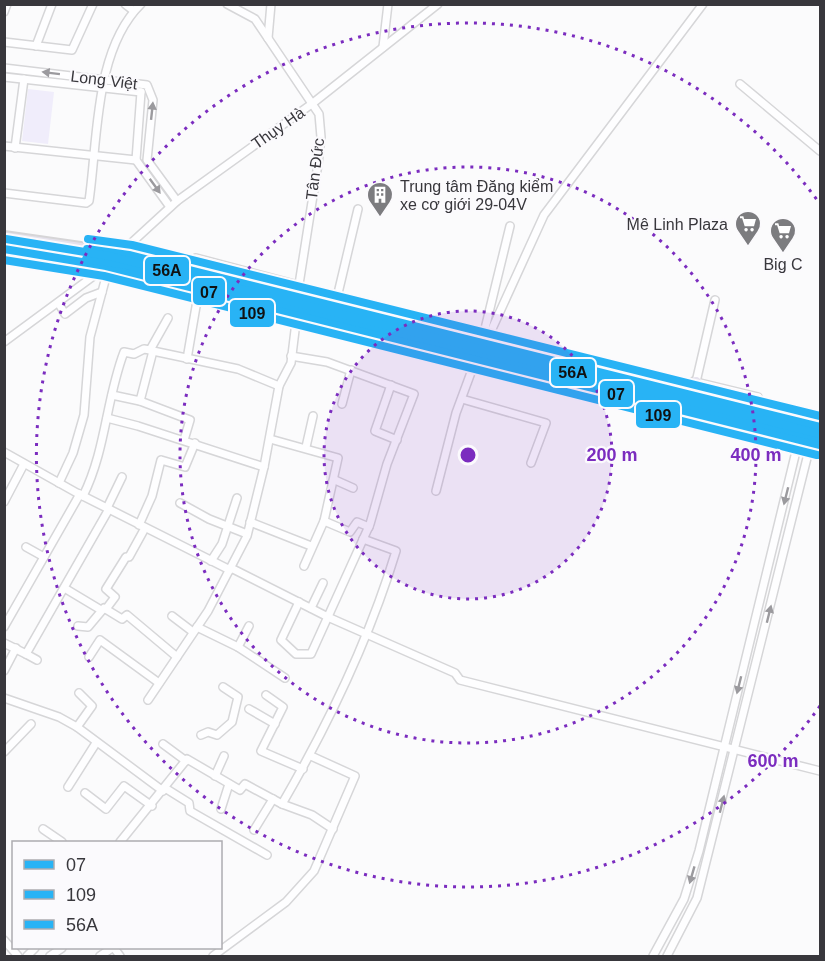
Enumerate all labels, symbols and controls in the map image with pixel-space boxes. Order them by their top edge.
street label: Long Việt [70,67,139,93]
one-way arrow [42,69,61,78]
one-way arrow [147,101,157,120]
street label: Thụy Hà [248,104,308,152]
street label: Tân Đức [303,137,327,201]
place label: Trung tâm Đăng kiểm xe cơ giới 29-04V [400,178,553,213]
one-way arrow [149,179,161,194]
building icon: Trung tâm Đăng kiểm xe cơ giới 29-04V [365,180,395,218]
supermarket icon: Mê Linh Plaza [733,209,763,247]
place label: Mê Linh Plaza [627,216,728,233]
supermarket icon: Big C [768,216,798,254]
line badge: 56A [144,256,190,285]
place label: Big C [763,256,803,273]
text: 56A [152,262,182,279]
line badge: 07 [192,277,226,306]
text: 07 [200,284,218,301]
line badge: 109 [229,299,275,328]
text: 109 [239,305,265,322]
line badge: 56A [550,358,596,387]
text: 56A [558,364,588,381]
line badge: 07 [599,380,634,408]
text: 07 [607,386,625,403]
line badge: 109 [635,401,681,429]
text: 109 [645,407,671,424]
centre of rings [458,445,478,465]
text: 200 m [586,445,638,465]
text: 400 m [730,445,782,465]
one-way arrow [780,487,790,505]
one-way arrow [764,605,774,624]
one-way arrow [734,676,744,695]
text: 600 m [747,751,799,771]
one-way arrow [717,794,727,813]
legend [12,841,222,949]
text: 07 [66,855,86,875]
one-way arrow [686,865,696,884]
text: 109 [66,885,96,905]
text: 56A [66,915,98,935]

